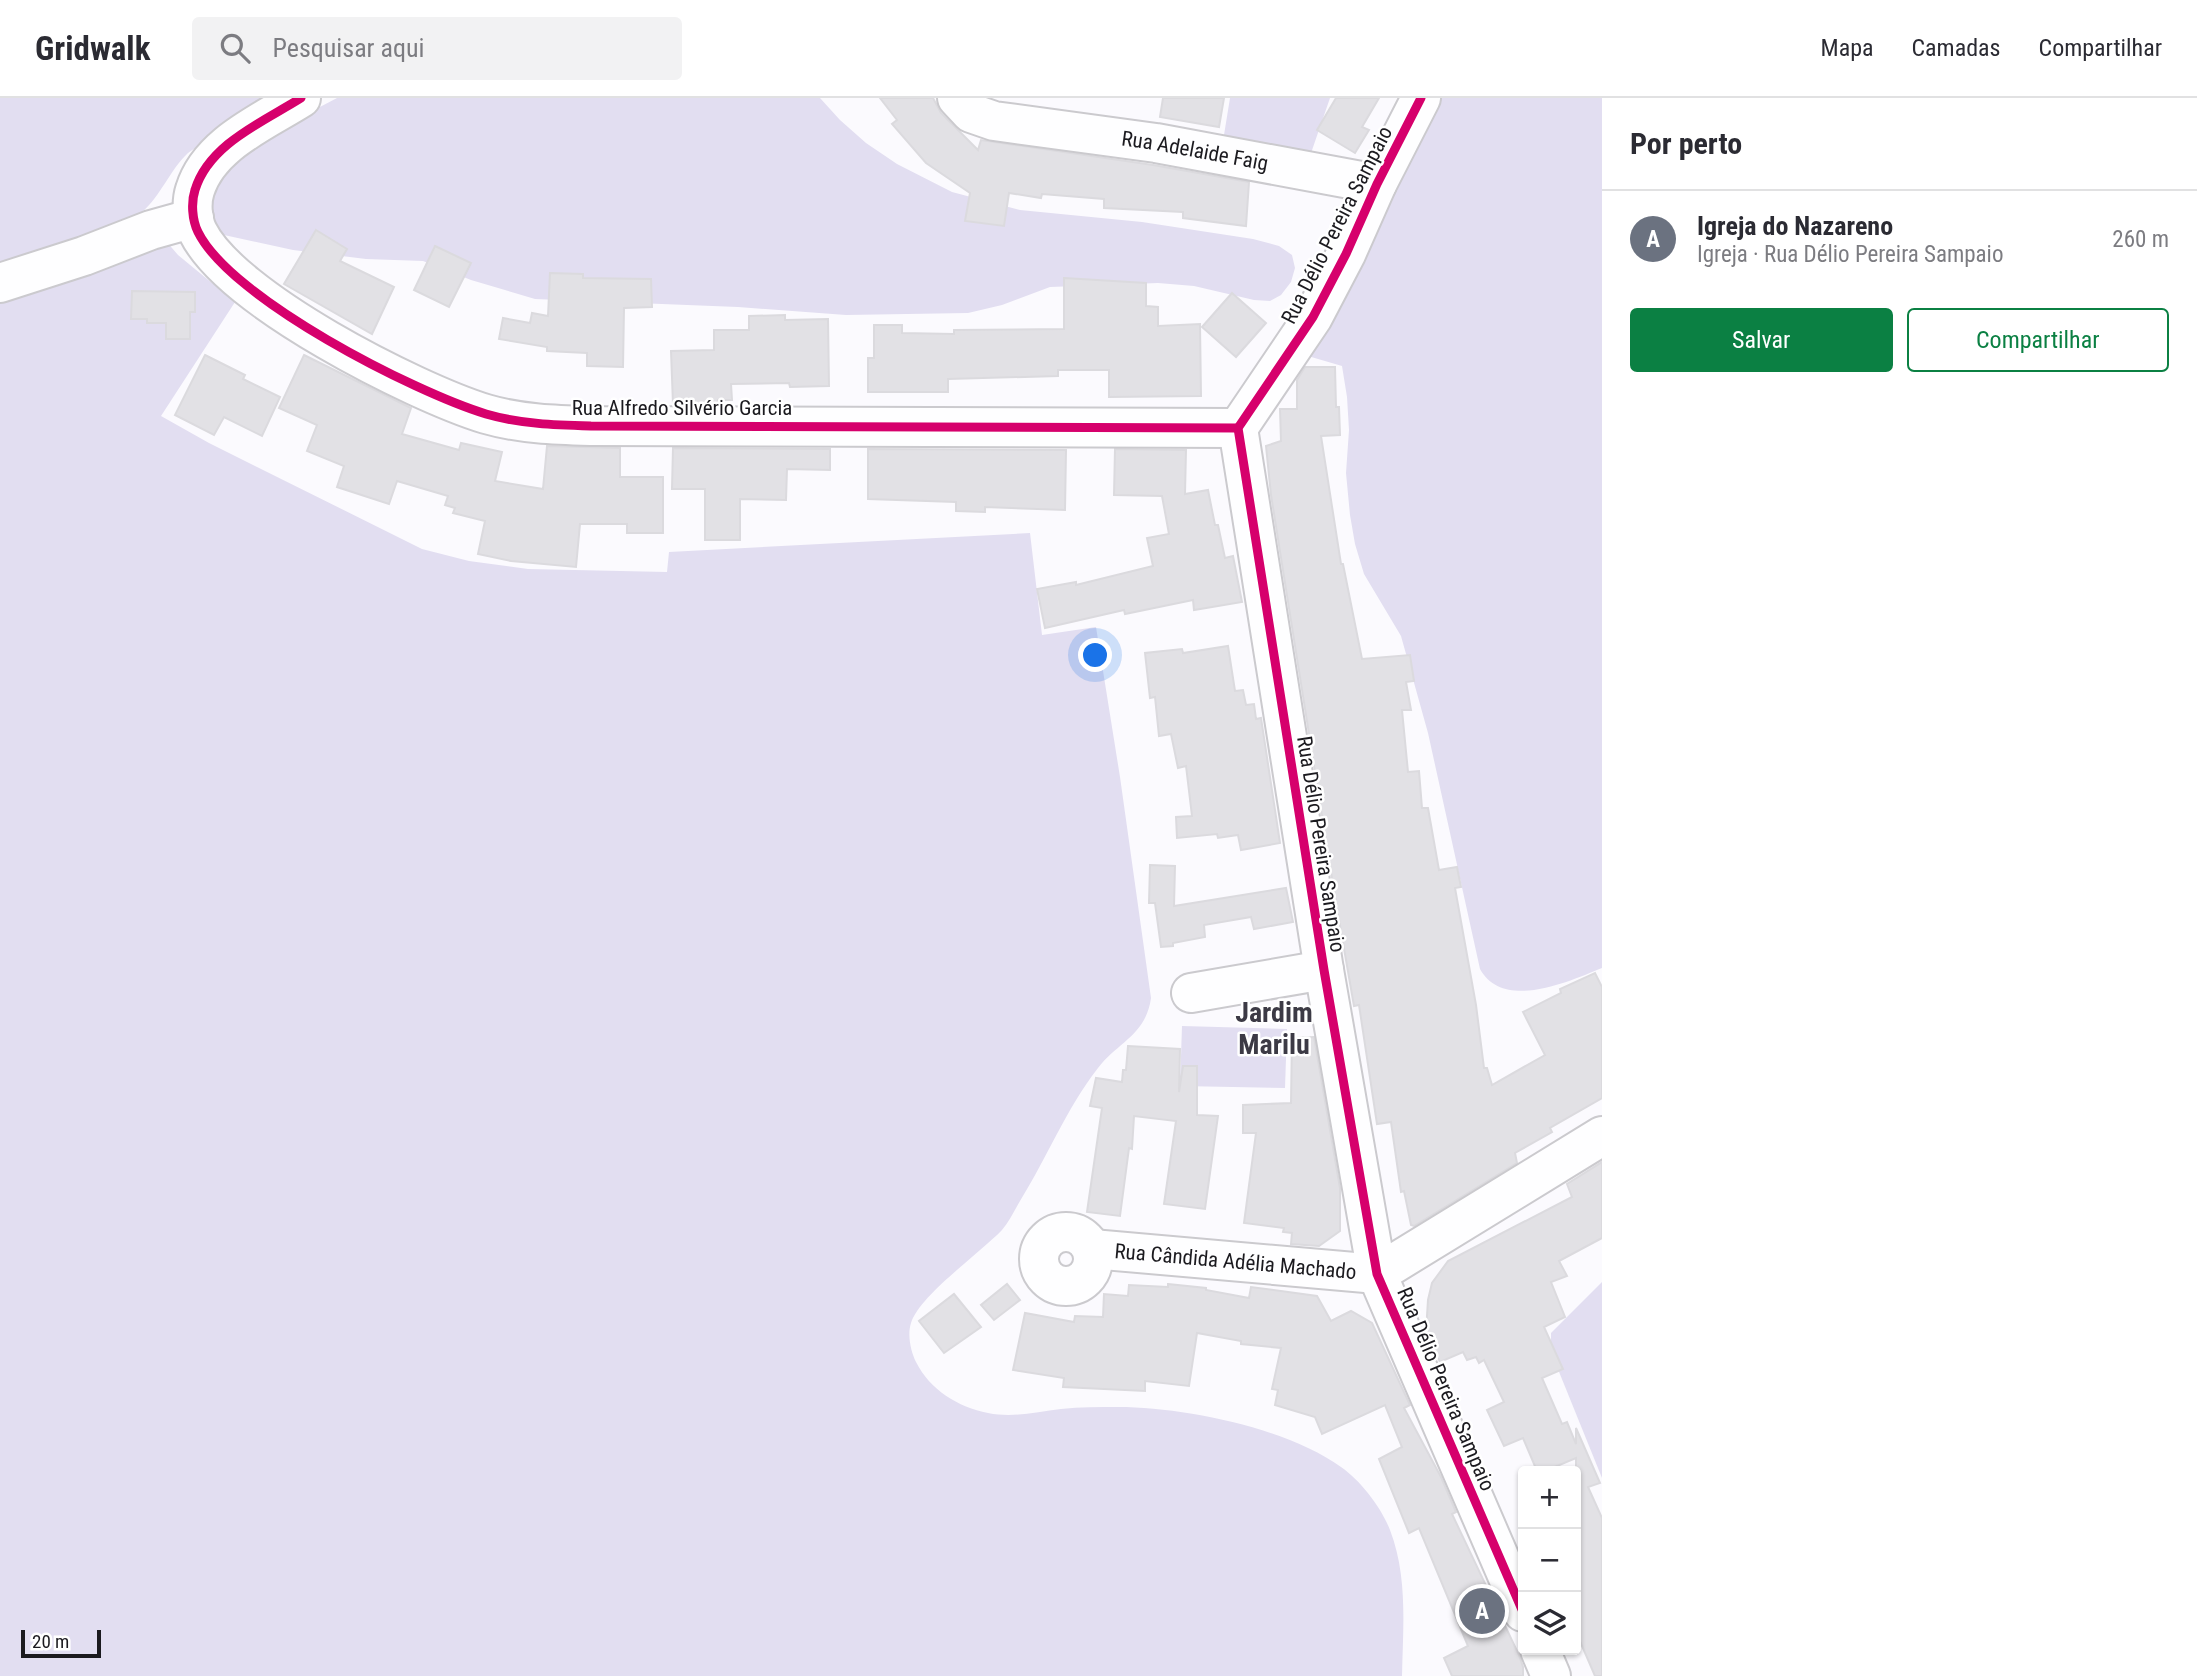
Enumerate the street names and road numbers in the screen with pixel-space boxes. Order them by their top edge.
street label: Rua Délio Pereira Sampaio [1277,122,1397,328]
street label: Rua Adelaide Faig [1120,126,1270,176]
street label: Rua Alfredo Silvério Garcia [572,396,792,420]
street label: Rua Délio Pereira Sampaio [1292,734,1350,954]
street label: Rua Cândida Adélia Machado [1114,1239,1357,1284]
street label: Rua Délio Pereira Sampaio [1392,1284,1500,1494]

